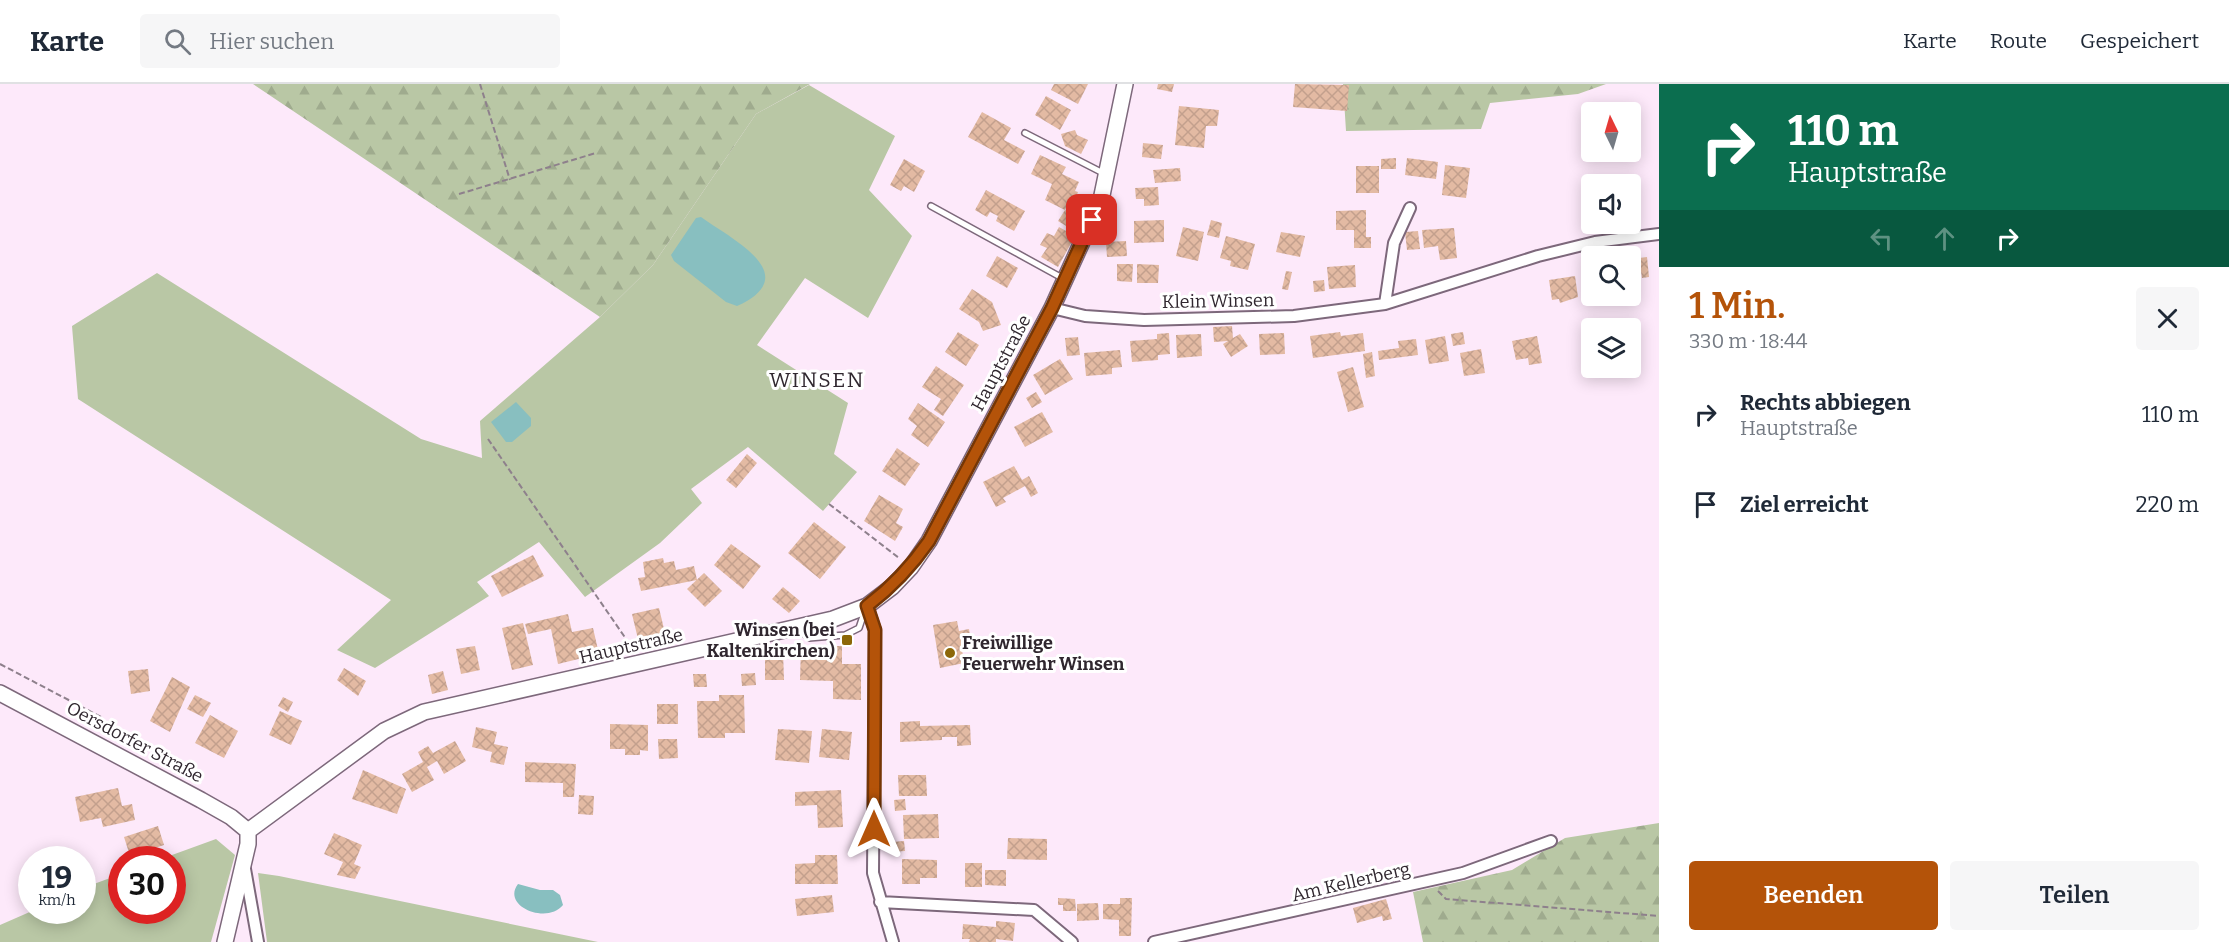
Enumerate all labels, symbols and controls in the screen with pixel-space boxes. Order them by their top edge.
search box [140,14,560,68]
text: Karte [30,25,104,58]
icon: search [161,25,194,58]
text: Hier suchen [209,28,334,55]
text: Karte [1903,28,1957,54]
text: Route [1990,28,2047,54]
text: Gespeichert [2080,28,2199,54]
north arrow [1581,102,1641,162]
map controls [1581,102,1641,378]
text: 110 m [1788,106,1899,156]
icon: right [1689,108,1767,186]
text: Hauptstraße [1788,157,1947,189]
button: sound [1581,174,1641,234]
pin [1066,194,1117,245]
icon: arrive [1075,203,1108,236]
icon: left [1865,222,1898,255]
icon: ahead [1928,222,1961,255]
icon: right [1991,222,2024,255]
button: search [1581,246,1641,306]
text: 1 Min. [1689,284,1785,328]
button: close [2136,287,2199,350]
street label: Klein Winsen [1162,289,1275,313]
street label: Hauptstraße [966,311,1036,415]
button: layers [1581,318,1641,378]
text: 330 m · 18:44 [1689,329,1807,353]
district label: WINSEN [769,367,865,393]
text: Rechts abbiegen [1740,389,1911,416]
icon: right [1689,398,1722,431]
text: 110 m [2142,401,2199,428]
text: Hauptstraße [1740,416,1858,440]
icon: arrive [1689,488,1722,521]
text: Ziel erreicht [1740,491,1869,518]
text: 220 m [2136,491,2199,518]
place label: Winsen (bei Kaltenkirchen) [707,619,835,662]
street label: Hauptstraße [577,623,685,669]
place label: Freiwillige Feuerwehr Winsen [962,632,1125,675]
marker: Winsen (bei Kaltenkirchen) [840,633,854,647]
marker: Freiwillige Feuerwehr Winsen [943,646,957,660]
street label: Oersdorfer Straße [63,697,207,787]
position arrow [842,797,906,861]
speed limit sign: 30 [108,846,186,924]
street label: Am Kellerberg [1290,858,1412,906]
text: 19 [42,860,72,896]
button: Beenden [1689,861,1938,930]
button: Teilen [1950,861,2199,930]
text: km/h [38,891,76,909]

